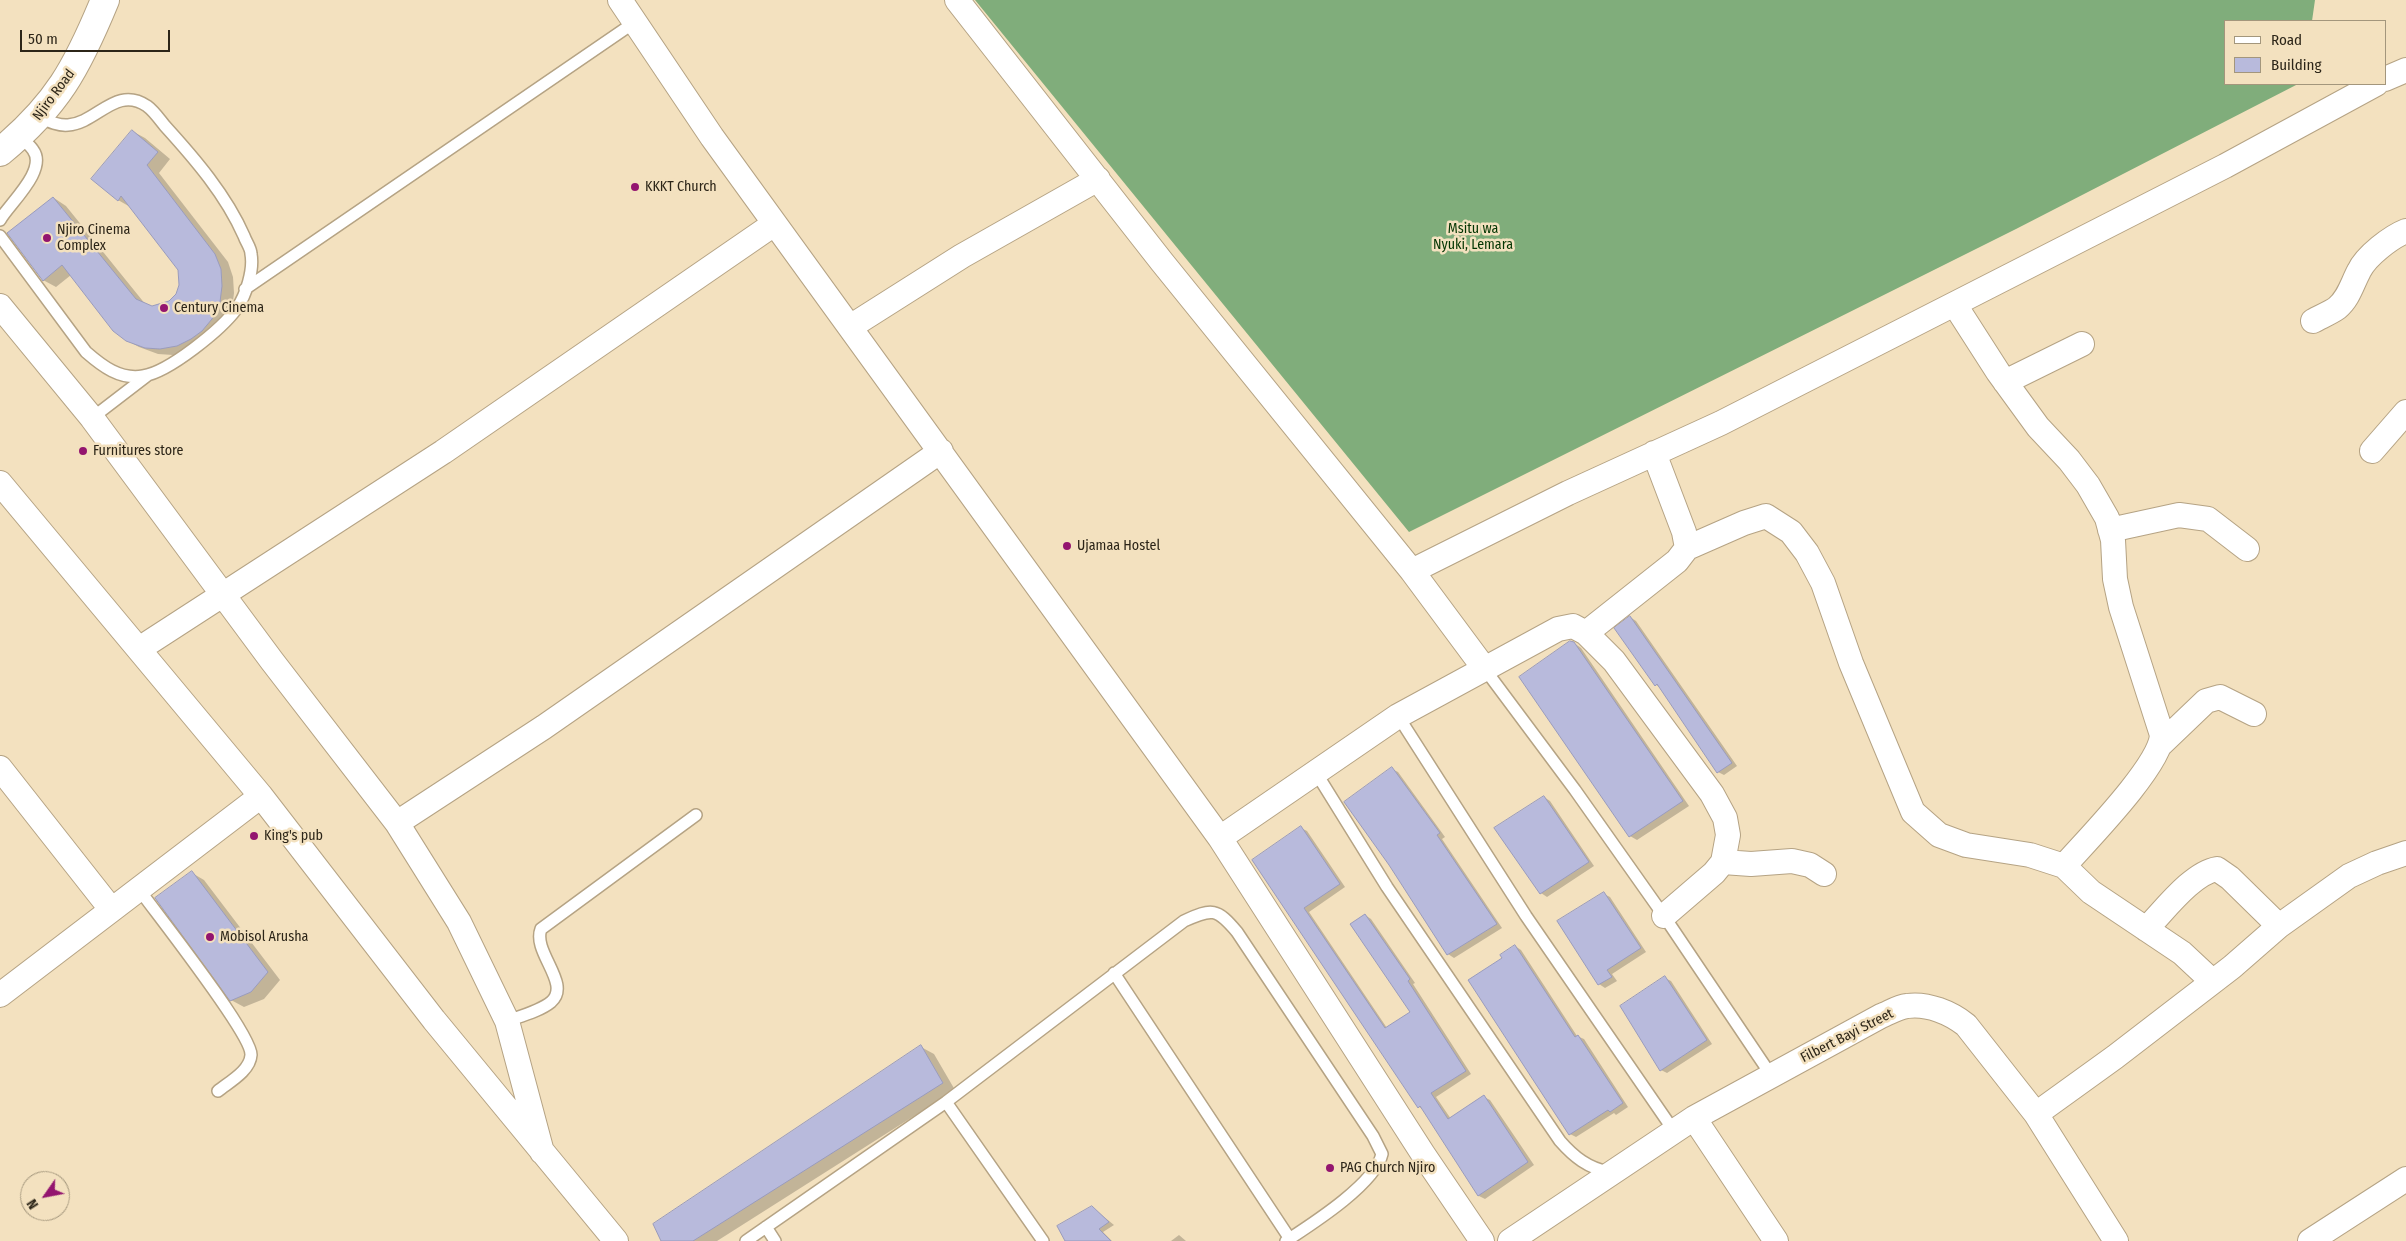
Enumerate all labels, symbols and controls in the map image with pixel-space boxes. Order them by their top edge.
scale bar [22,20,172,52]
legend [2224,20,2386,85]
text: 50 m [28,30,58,48]
text: Road [2271,31,2302,49]
text: Building [2271,56,2322,74]
street label: Njiro Road [29,66,79,124]
place label: KKKT Church [645,179,717,195]
marker: KKKT Church [629,181,641,193]
park label: Msitu wa Nyuki, Lemara [1433,221,1513,253]
place label: Njiro Cinema Complex [57,222,130,254]
marker: Njiro Cinema Complex [41,232,53,244]
place label: Century Cinema [174,300,264,316]
marker: Century Cinema [158,302,170,314]
place label: Furnitures store [93,443,183,459]
marker: Furnitures store [77,445,89,457]
place label: Ujamaa Hostel [1077,538,1160,554]
marker: Ujamaa Hostel [1061,540,1073,552]
place label: King's pub [264,828,323,844]
marker: King's pub [248,830,260,842]
place label: Mobisol Arusha [220,929,308,945]
marker: Mobisol Arusha [204,931,216,943]
street label: Filbert Bayi Street [1798,1005,1896,1067]
place label: PAG Church Njiro [1340,1160,1435,1176]
marker: PAG Church Njiro [1324,1162,1336,1174]
north arrow [20,1171,70,1221]
text: N [23,1196,42,1212]

